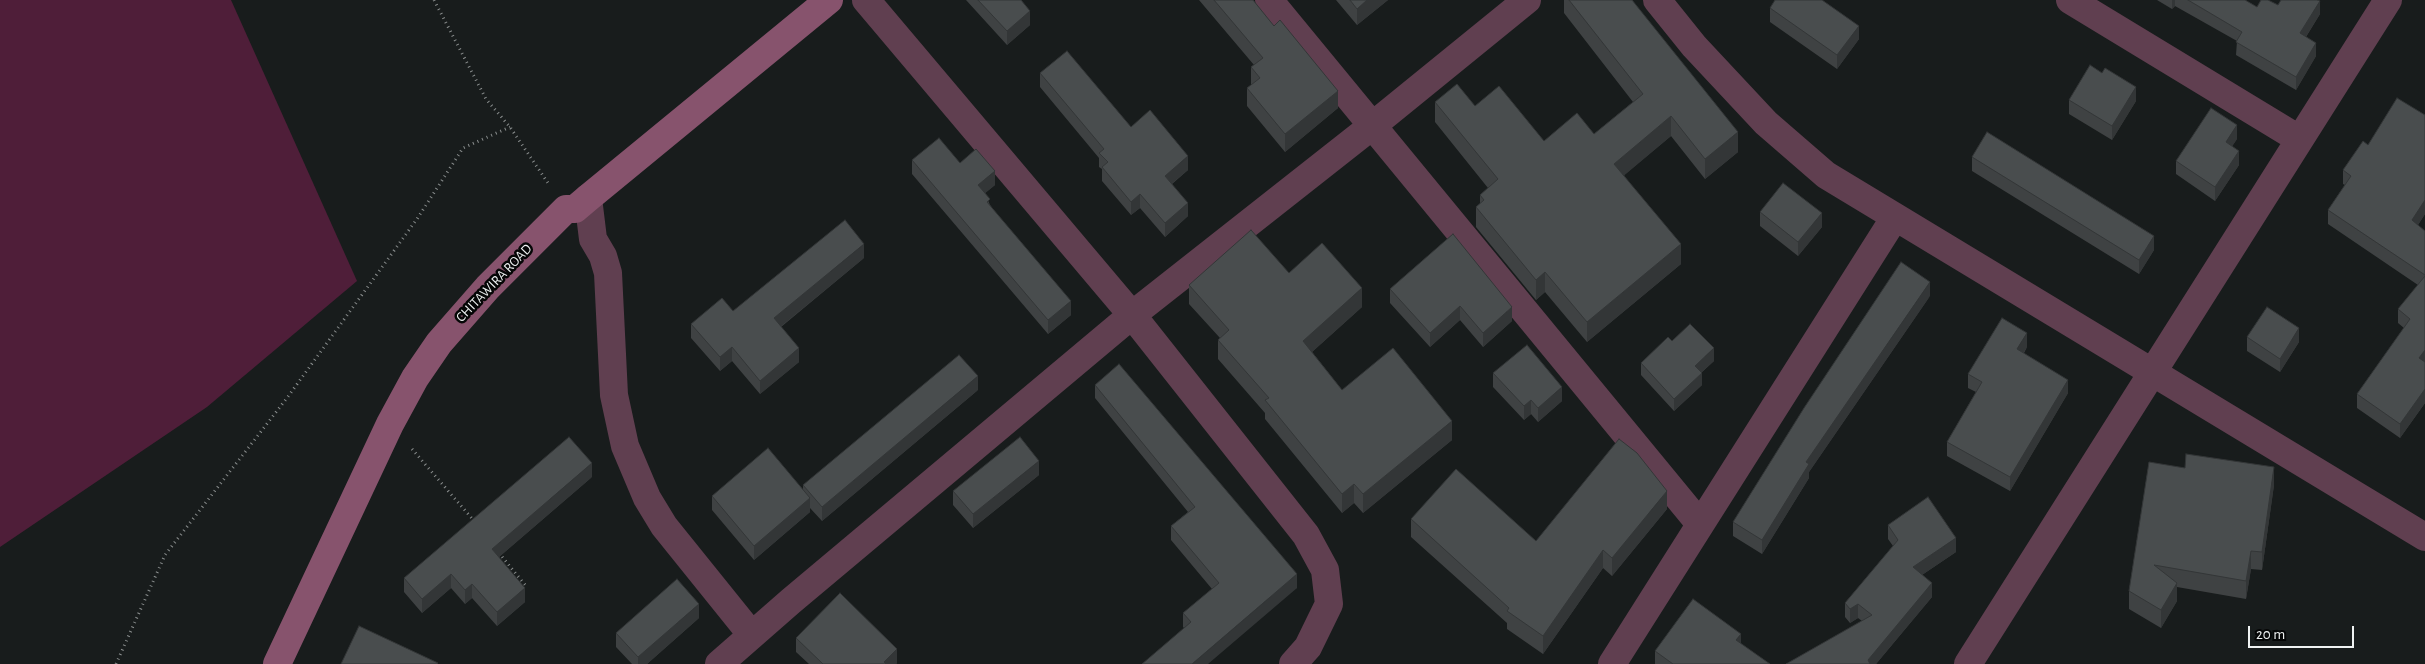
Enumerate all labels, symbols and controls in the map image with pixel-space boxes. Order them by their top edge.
street label: CHITAWIRA ROAD [452,240,536,326]
scale bar [2250,616,2356,648]
text: 20 m [2256,627,2285,642]

